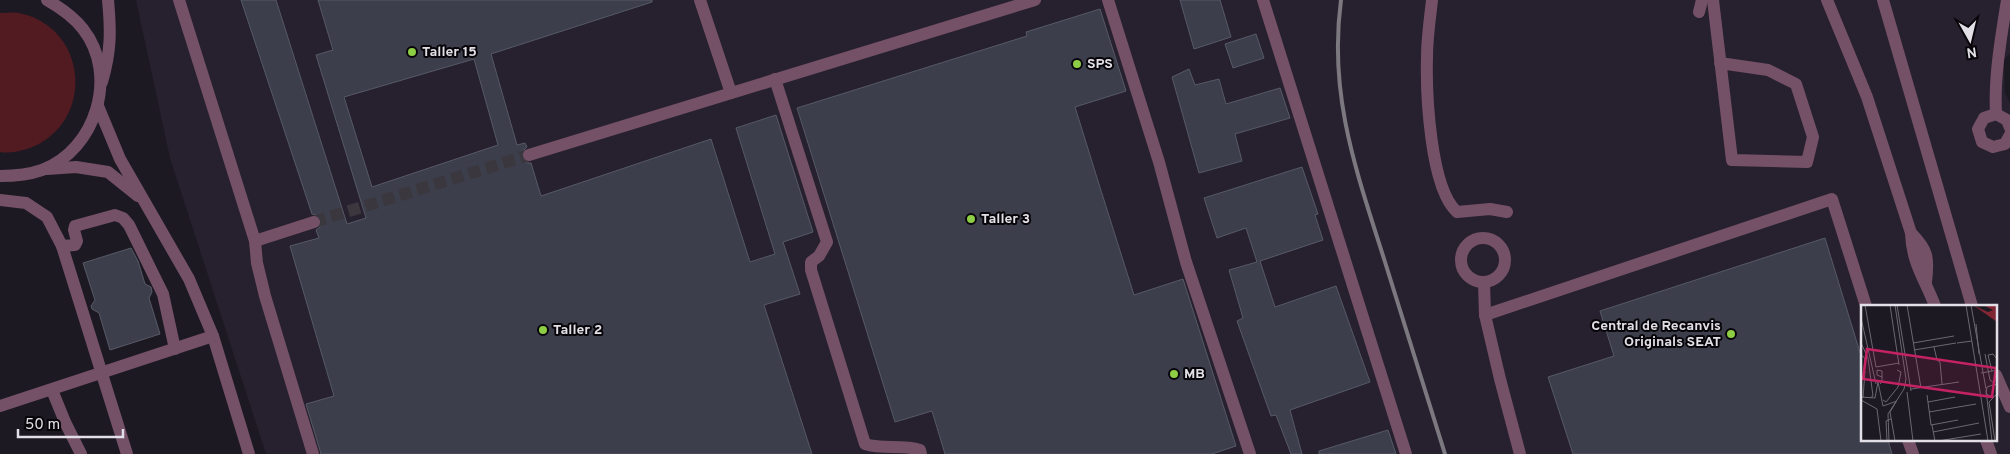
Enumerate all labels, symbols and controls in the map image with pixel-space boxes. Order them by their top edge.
north arrow [1945,15,1995,65]
text: N [1965,42,1978,61]
place label: Taller 15 [422,44,477,61]
marker: Taller 15 [406,46,418,58]
place label: SPS [1087,56,1113,73]
marker: SPS [1071,58,1083,70]
place label: Taller 3 [981,211,1030,228]
marker: Taller 3 [965,213,977,225]
inset map [1861,305,1998,442]
place label: Central de Recanvis Originals SEAT [1591,318,1721,351]
place label: Taller 2 [553,322,602,339]
marker: Taller 2 [537,324,549,336]
marker: Central de Recanvis Originals SEAT [1725,328,1737,340]
place label: MB [1184,366,1205,383]
marker: MB [1168,368,1180,380]
scale bar [18,406,122,438]
text: 50 m [25,416,60,435]

